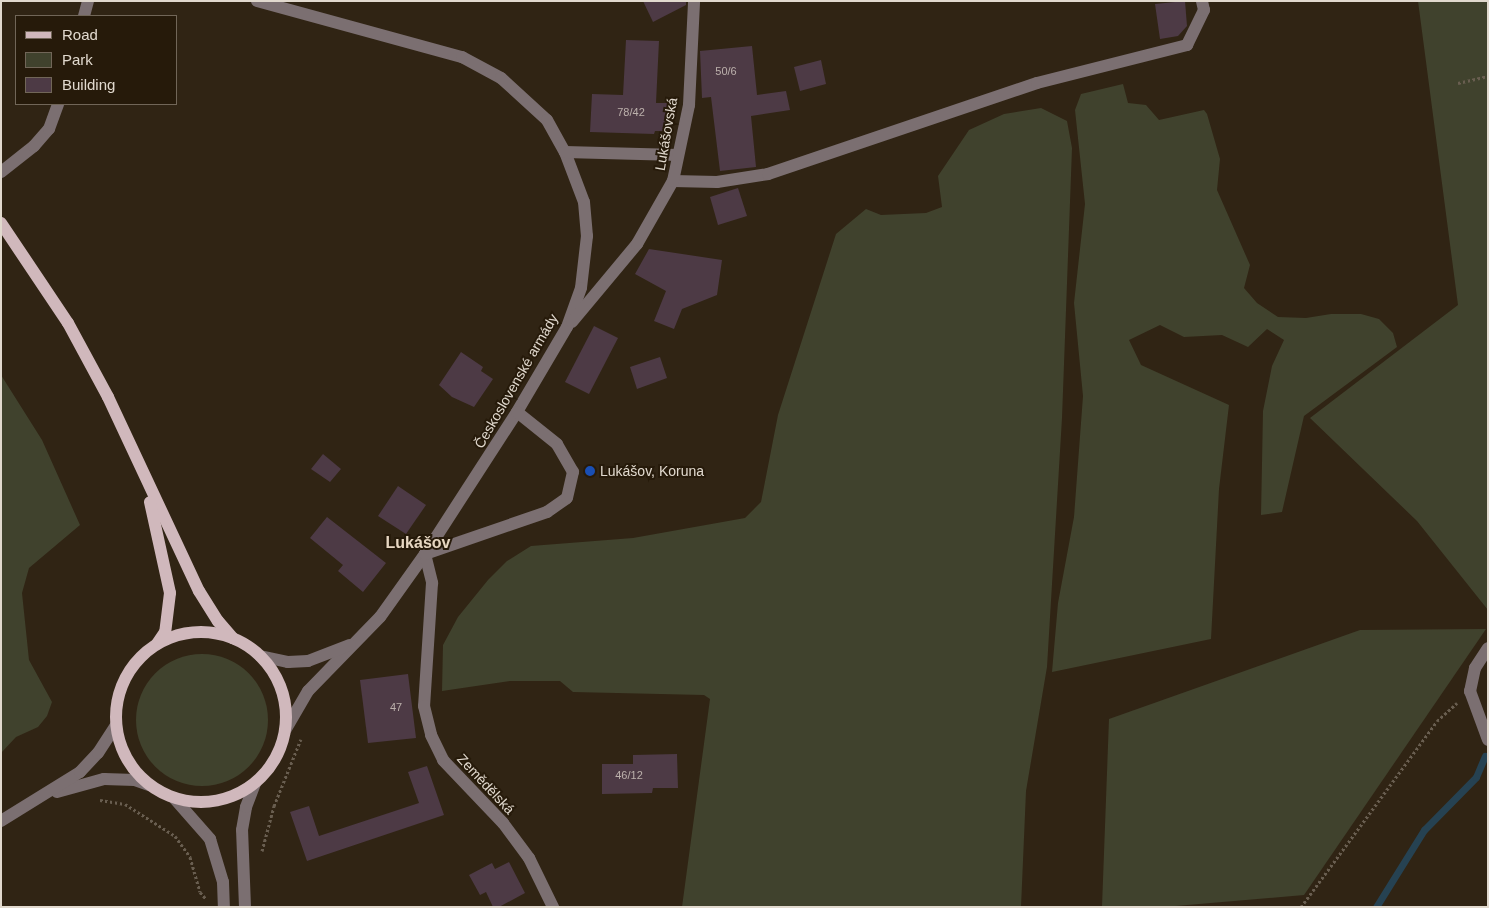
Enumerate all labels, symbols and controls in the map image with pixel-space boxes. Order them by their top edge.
legend [15,15,178,105]
text: Road [62,26,98,43]
text: Park [62,51,93,68]
house number: 50/6 [715,64,737,78]
text: Building [62,76,115,93]
street label: Lukášovská [651,96,681,172]
house number: 78/42 [617,105,645,119]
street label: Československé armády [471,311,561,451]
place label: Lukášov, Koruna [600,463,704,479]
marker: Lukášov, Koruna [584,465,596,477]
district label: Lukášov [386,533,450,553]
house number: 47 [390,700,402,714]
street label: Zemědělská [454,750,518,818]
house number: 46/12 [615,768,643,782]

